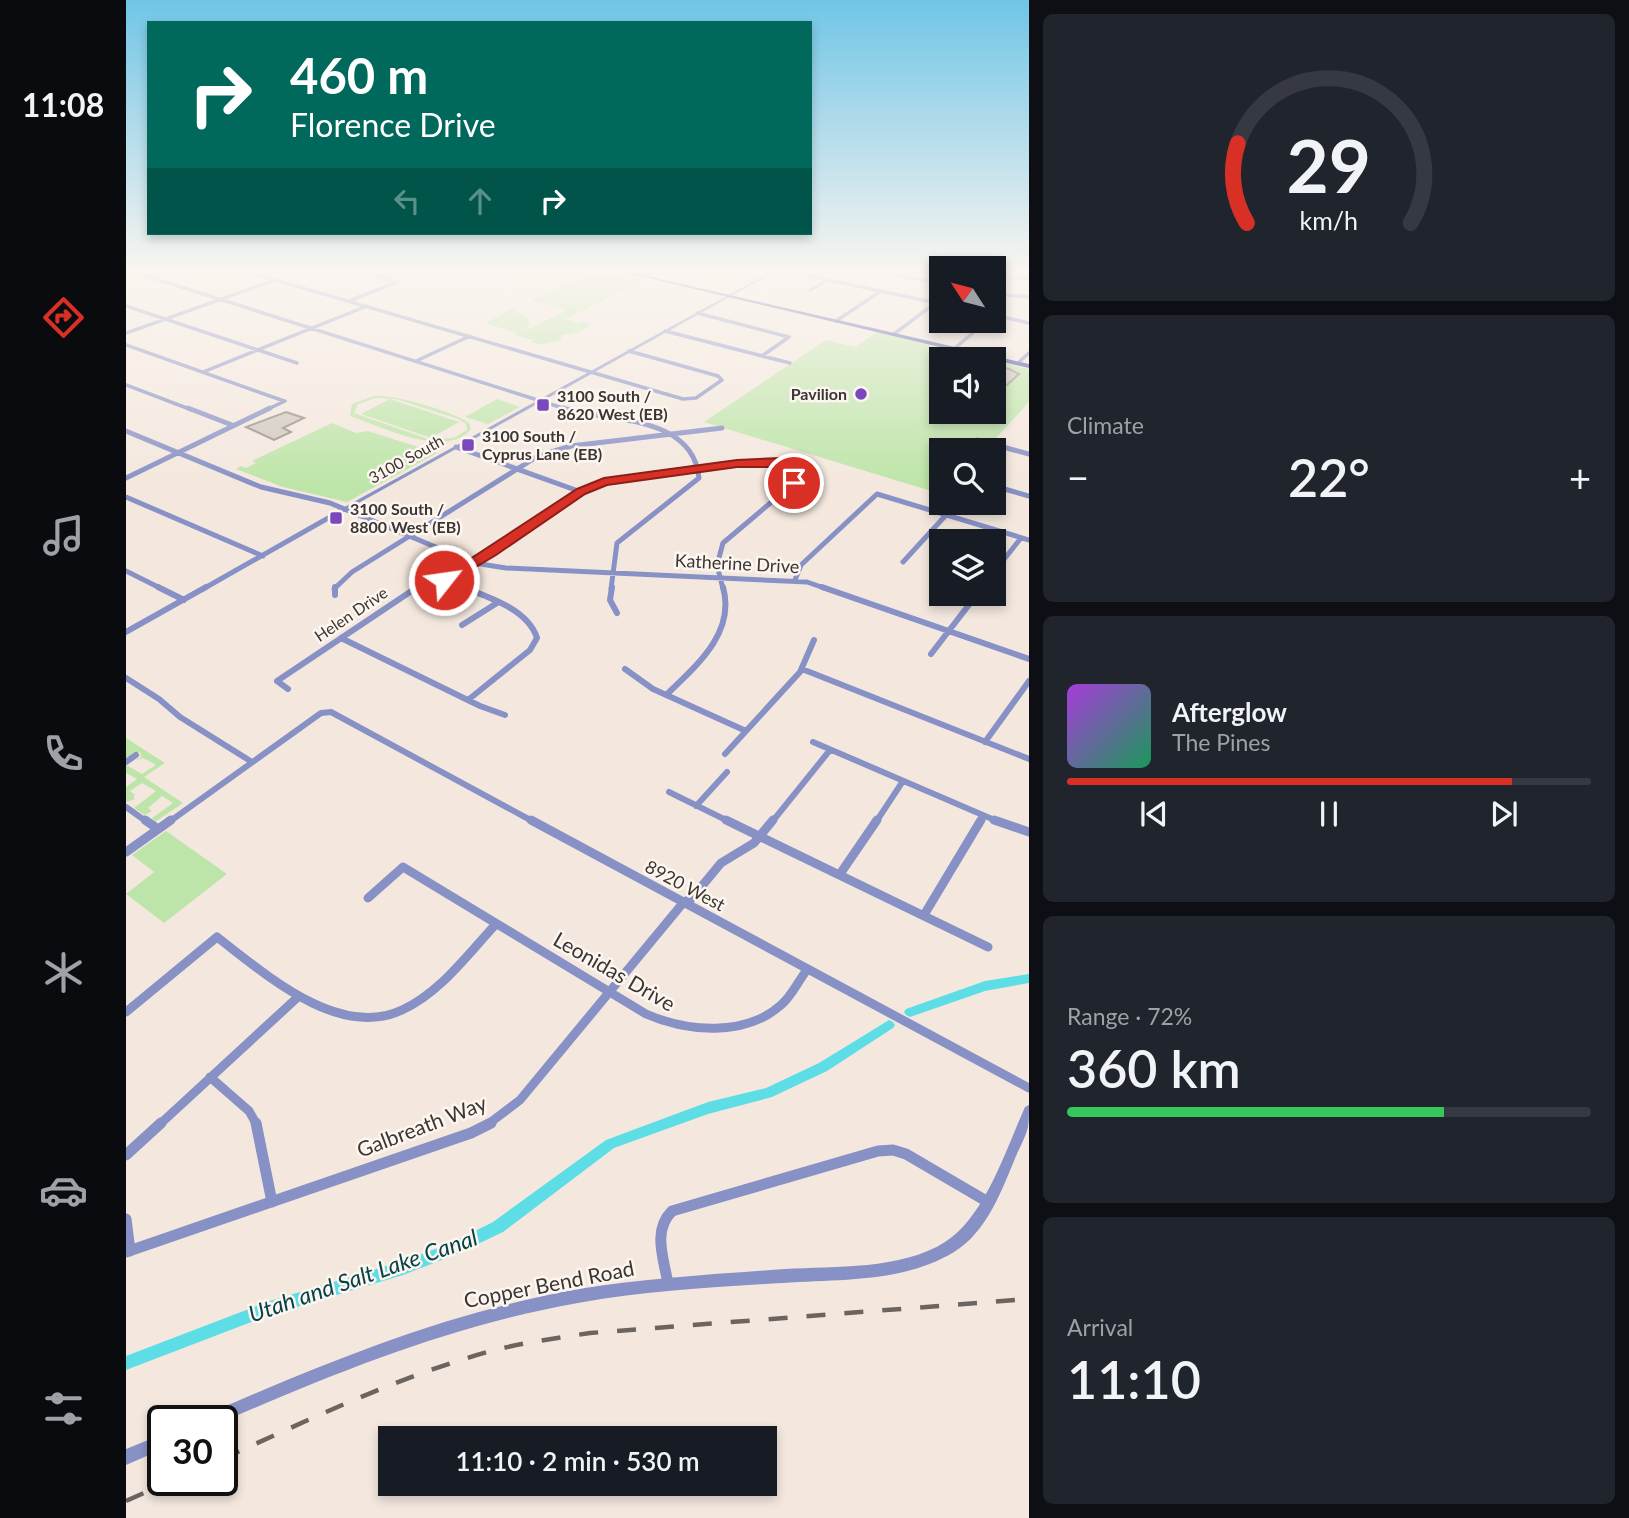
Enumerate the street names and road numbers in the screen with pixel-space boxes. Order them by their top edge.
street label: 3100 South [365,430,446,487]
street label: Katherine Drive [674,549,800,577]
street label: Helen Drive [311,582,391,645]
street label: 8920 West [642,855,730,916]
street label: Leonidas Drive [549,926,680,1016]
street label: Galbreath Way [353,1089,490,1162]
street label: Copper Bend Road [461,1255,636,1312]

